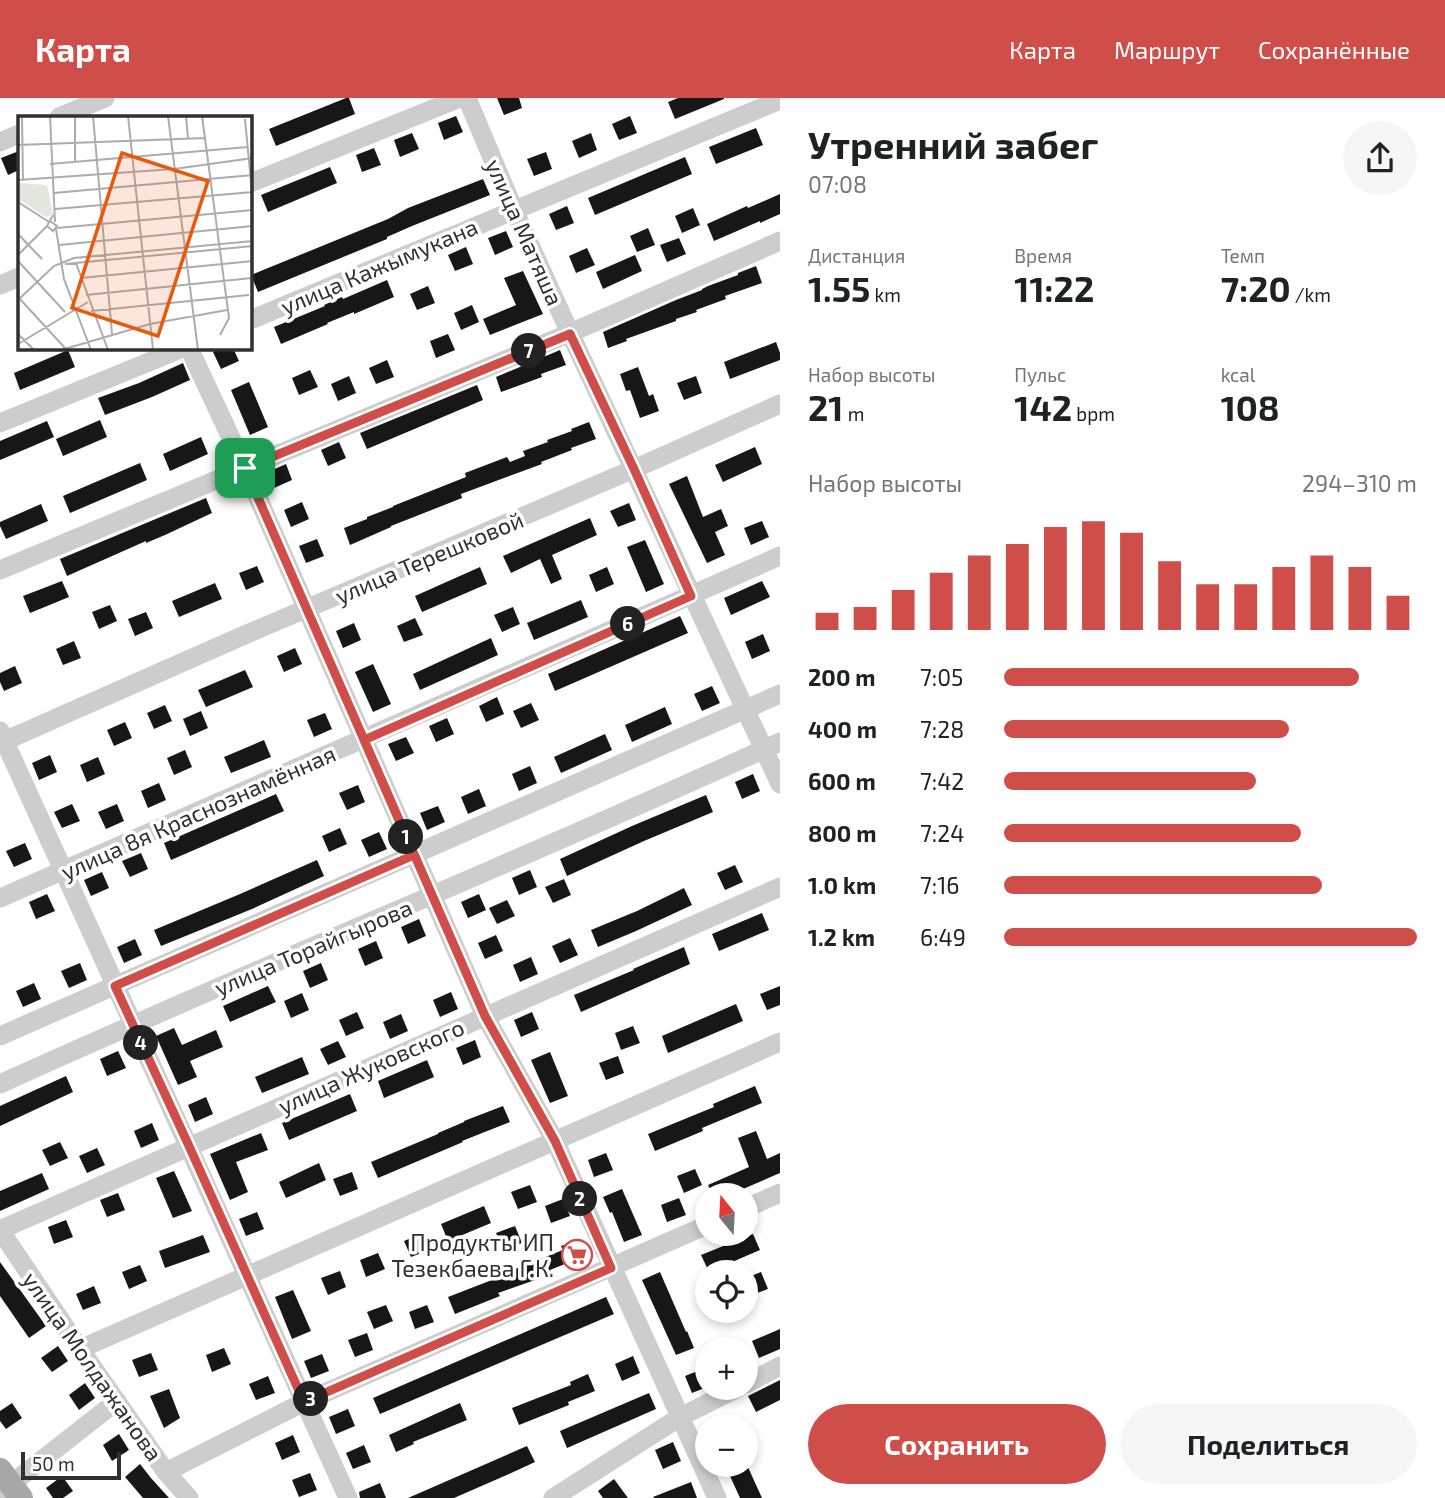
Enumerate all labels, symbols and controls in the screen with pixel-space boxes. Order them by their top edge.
text: Карта [35,29,131,69]
text: Карта [1009,35,1076,64]
text: Маршрут [1114,35,1220,64]
text: Сохранённые [1258,35,1410,64]
inset map [18,116,252,350]
text: Утренний забег [808,121,1098,167]
button: share [1343,121,1417,195]
street label: улица Матяша [479,154,570,310]
text: 07:08 [808,170,867,198]
street label: улица Кажымукана [276,212,482,321]
text: Дистанция [808,244,905,267]
text: Время [1014,244,1072,267]
text: Темп [1221,244,1265,267]
text: 1.55 [808,267,870,309]
text: 11:22 [1014,267,1094,309]
text: 7:20 [1221,267,1291,309]
text: km [870,283,901,306]
text: /km [1291,283,1331,306]
pin: 7 [512,334,546,368]
text: 7 [523,339,534,362]
text: Набор высоты [808,363,935,386]
text: Пульс [1014,363,1066,386]
text: kcal [1221,363,1255,386]
text: 21 [808,386,843,428]
text: 142 [1014,386,1072,428]
text: 108 [1221,386,1280,428]
text: m [843,402,864,425]
text: bpm [1072,402,1115,425]
pin [215,438,275,498]
icon: arrive [226,449,264,487]
text: Набор высоты [808,469,962,497]
text: 294–310 m [1302,469,1417,497]
street label: улица Терешковой [331,505,528,610]
pin: 6 [610,606,646,642]
text: 6 [622,612,633,635]
text: 200 m [808,663,876,691]
text: 7:05 [920,663,963,691]
text: 400 m [808,715,877,743]
text: 7:28 [920,715,964,743]
street label: улица 8я Краснознамённая [56,739,340,886]
text: 600 m [808,767,876,795]
text: 7:42 [920,767,964,795]
text: 800 m [808,819,877,847]
text: 7:24 [920,819,964,847]
pin: 1 [388,820,424,854]
text: 1 [401,825,410,848]
text: 1.0 km [808,871,876,899]
text: 7:16 [920,871,960,899]
street label: улица Торайгырова [210,893,416,1002]
text: 1.2 km [808,923,875,951]
text: 6:49 [920,923,966,951]
street label: улица Жуковского [274,1012,469,1120]
pin: 4 [124,1026,158,1060]
text: 4 [134,1031,147,1054]
pin: 2 [562,1182,598,1216]
north arrow [695,1183,758,1246]
map controls [695,1183,758,1477]
text: 2 [574,1187,585,1210]
place label: Продукты ИП Тезекбаева Г.К. [391,1228,554,1282]
supermarket icon: Продукты ИП Тезекбаева Г.К. [560,1238,594,1272]
button: locate [695,1260,758,1323]
street label: улица Молдажанова [16,1266,169,1467]
button: + [695,1337,758,1400]
pin: 3 [294,1382,328,1416]
text: 3 [305,1387,316,1410]
button: Сохранить [808,1404,1106,1484]
button: Поделиться [1120,1404,1417,1484]
button: − [695,1414,758,1477]
scale bar [21,1449,121,1481]
text: 50 m [32,1452,75,1475]

